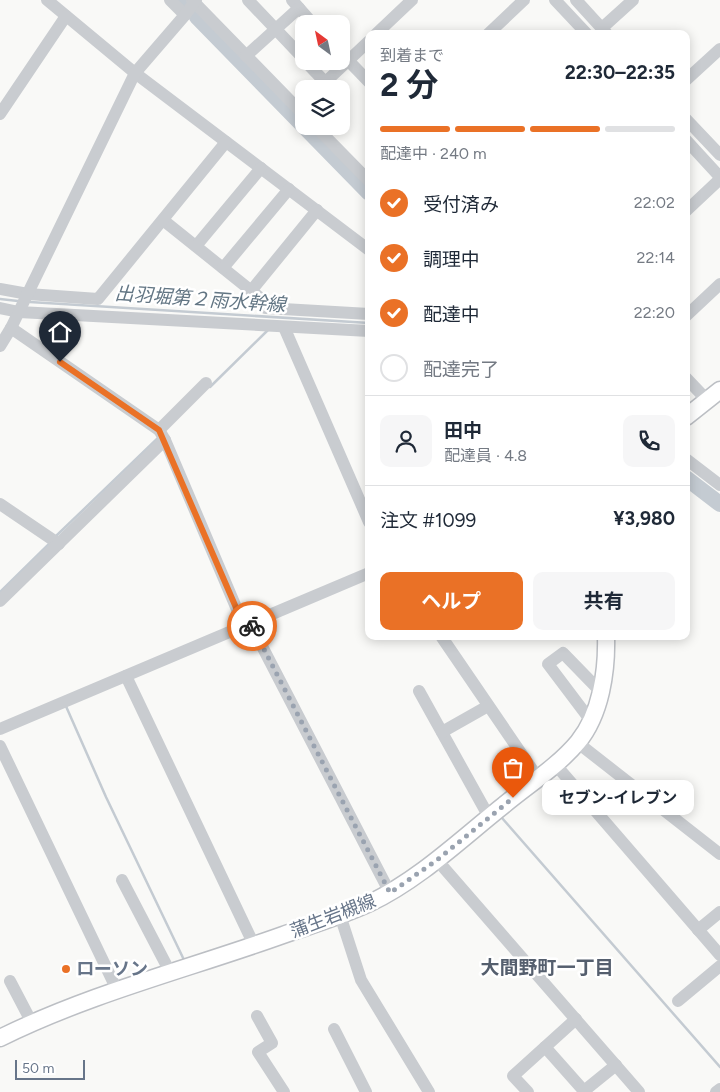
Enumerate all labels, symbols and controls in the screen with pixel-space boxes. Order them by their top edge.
north arrow [295,15,350,70]
map controls [295,15,350,135]
text: 到着まで [380,46,444,65]
text: 22:30–22:35 [565,61,675,84]
text: 2 分 [380,66,438,104]
button: layers [295,80,350,135]
text: 配達中 · 240 m [380,144,487,163]
icon: check [380,189,408,217]
text: 受付済み [423,193,499,216]
text: 22:02 [634,193,675,212]
icon: check [380,244,408,272]
text: 調理中 [423,248,480,271]
text: 22:14 [637,248,675,267]
water label: 出羽堀第２雨水幹線 [114,282,288,317]
icon: check [380,299,408,327]
text: 配達中 [423,303,480,326]
text: 22:20 [634,303,675,322]
pin [39,311,81,362]
icon: home [46,318,74,346]
text: 配達完了 [423,358,499,381]
button: person [380,415,432,467]
button: phone [623,415,675,467]
text: 田中 [444,419,482,442]
text: 配達員 · 4.8 [444,446,527,465]
text: ¥3,980 [613,507,675,530]
text: 注文 #1099 [380,509,476,532]
button: ヘルプ [380,572,523,630]
button: 共有 [533,572,675,630]
courier [227,601,277,651]
icon: bike [238,612,266,640]
pin [492,747,534,798]
icon: bag [499,754,527,782]
callout: セブン-イレブン [543,780,696,816]
text: セブン-イレブン [559,788,677,807]
street label: 蒲生岩槻線 [287,890,379,942]
district label: 大間野町一丁目 [480,956,614,979]
place label: ローソン [76,958,148,980]
marker: ローソン [60,963,72,975]
scale bar [15,1057,85,1080]
text: 50 m [22,1060,54,1077]

